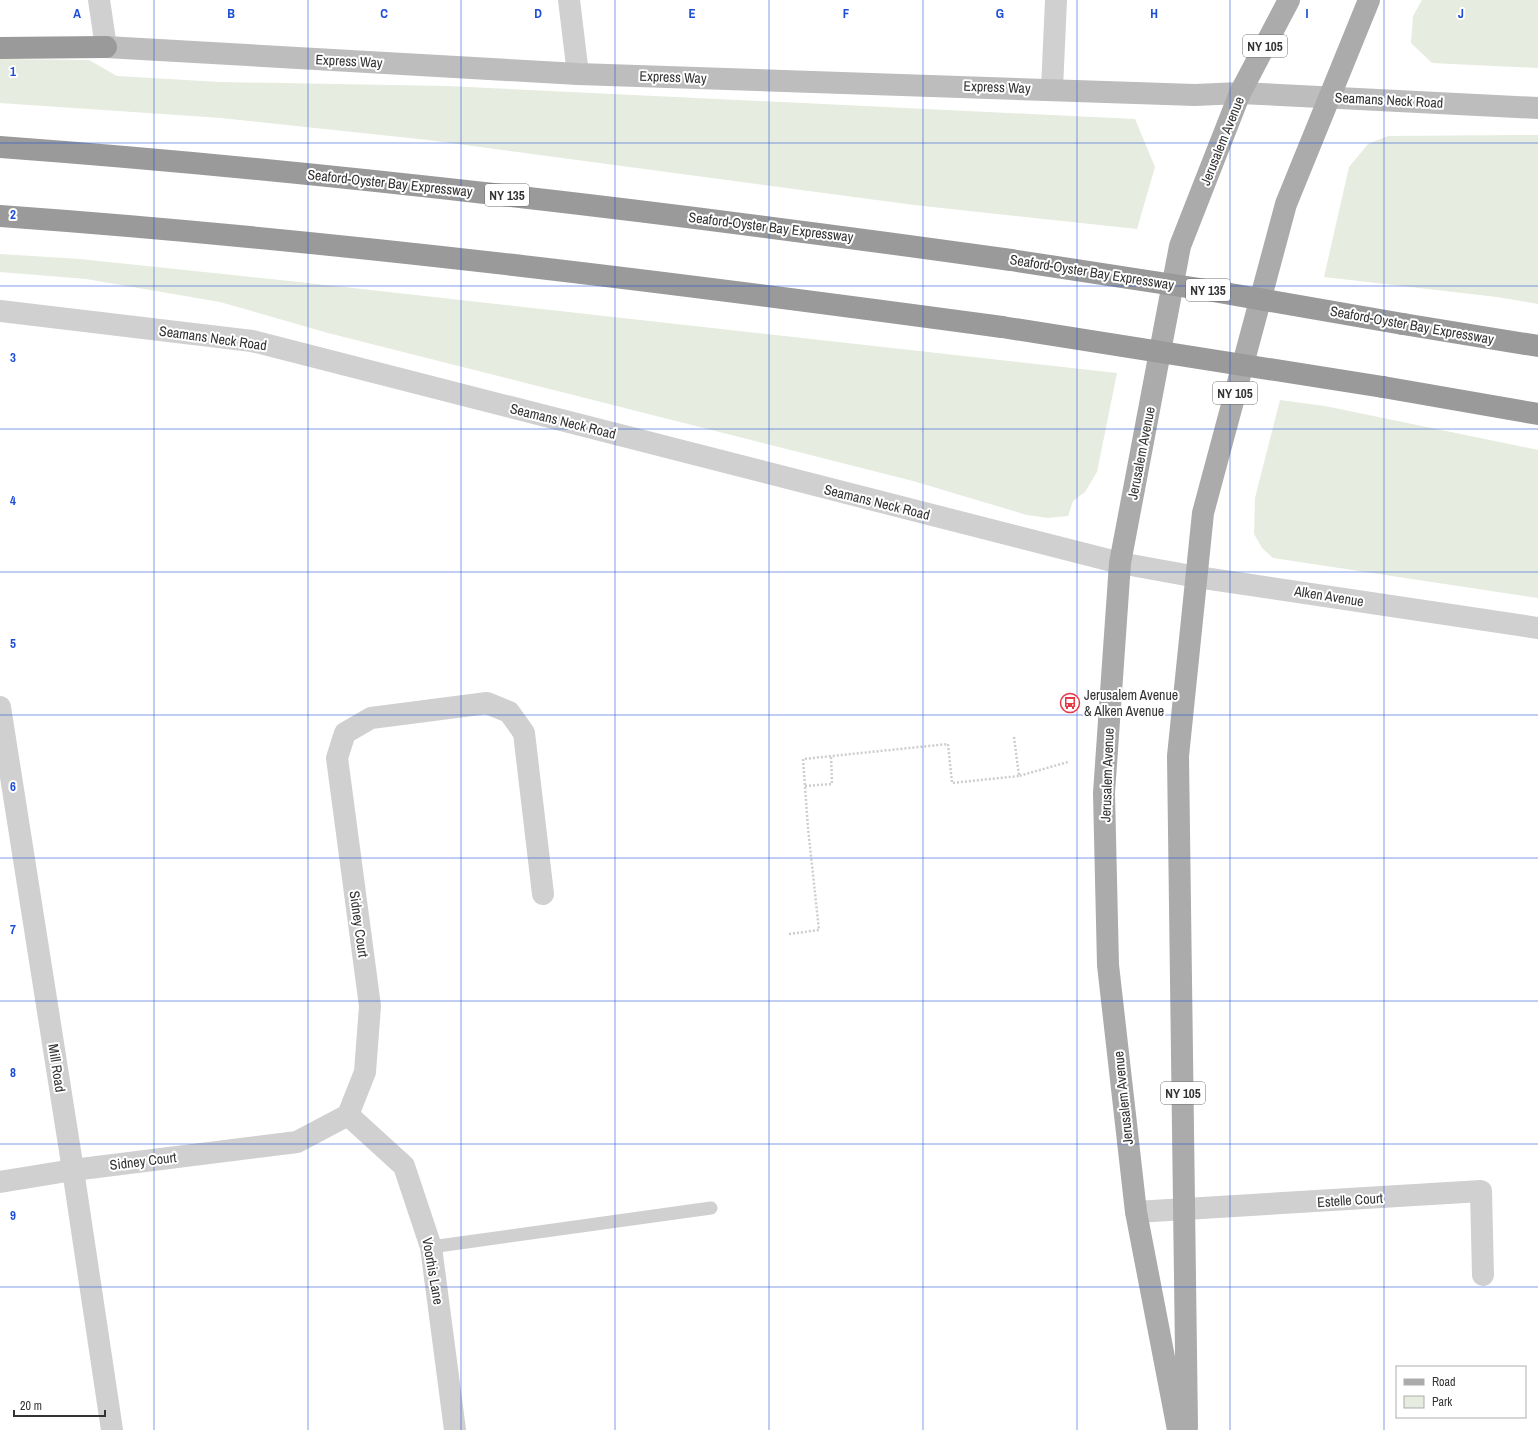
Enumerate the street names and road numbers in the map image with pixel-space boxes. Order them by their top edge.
road number: NY 105 [1243,35,1287,57]
street label: Express Way [315,50,383,72]
street label: Express Way [639,67,707,87]
street label: Express Way [963,77,1031,97]
street label: Seamans Neck Road [1334,88,1444,112]
street label: Jerusalem Avenue [1196,94,1248,188]
street label: Seaford-Oyster Bay Expressway [307,165,474,201]
road number: NY 135 [485,184,529,206]
street label: Seaford-Oyster Bay Expressway [688,208,855,246]
street label: Seaford-Oyster Bay Expressway [1009,250,1176,294]
road number: NY 135 [1186,279,1230,301]
street label: Seaford-Oyster Bay Expressway [1329,302,1495,348]
street label: Seamans Neck Road [158,322,268,354]
road number: NY 105 [1213,382,1257,404]
street label: Seamans Neck Road [508,399,618,443]
street label: Jerusalem Avenue [1123,405,1159,501]
street label: Seamans Neck Road [822,480,932,524]
street label: Alken Avenue [1292,581,1365,610]
street label: Jerusalem Avenue [1096,728,1118,822]
street label: Sidney Court [345,890,373,958]
street label: Mill Road [44,1043,70,1093]
street label: Jerusalem Avenue [1109,1050,1137,1146]
road number: NY 105 [1161,1082,1205,1104]
street label: Sidney Court [109,1148,177,1174]
street label: Estelle Court [1317,1189,1383,1211]
street label: Voorhis Lane [418,1236,448,1306]

